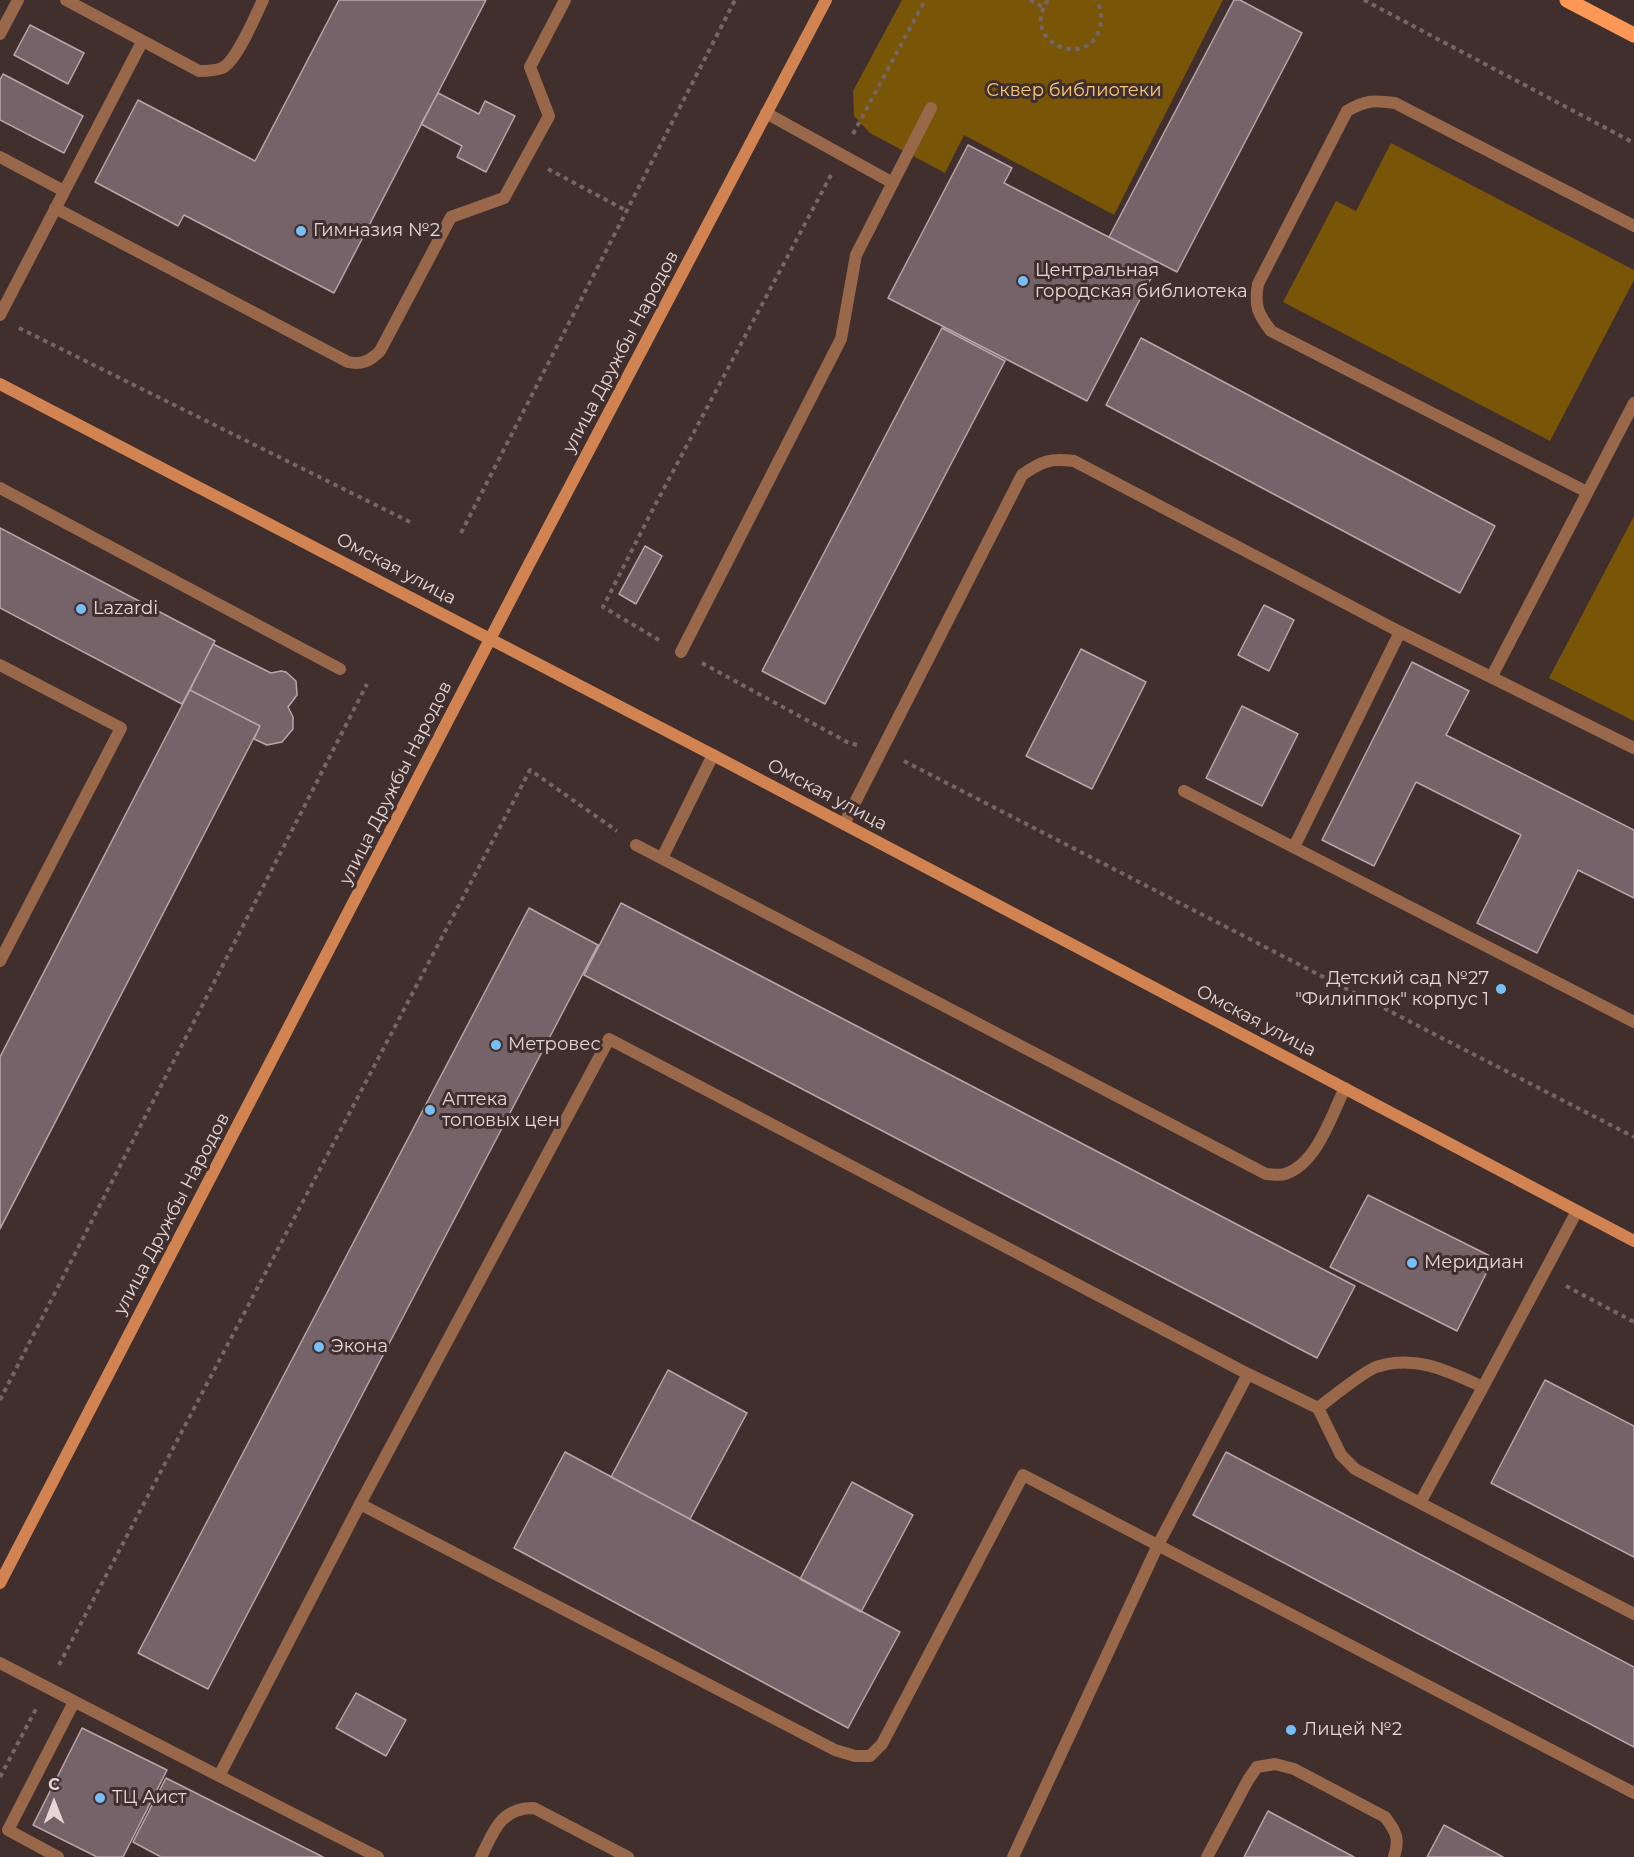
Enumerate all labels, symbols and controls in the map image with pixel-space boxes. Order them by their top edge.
park label: Сквер библиотеки [986,80,1162,102]
place label: Гимназия №2 [313,220,440,242]
marker: Гимназия №2 [294,224,308,238]
street label: улица Дружбы Народов [559,247,683,457]
place label: Центральная городская библиотека [1035,260,1247,302]
marker: Центральная городская библиотека [1016,274,1030,288]
street label: Омская улица [333,528,459,610]
place label: Lazardi [93,598,158,620]
marker: Lazardi [74,602,88,616]
street label: улица Дружбы Народов [335,678,457,888]
street label: Омская улица [764,754,890,836]
place label: Детский сад №27 "Филиппок" корпус 1 [1295,968,1489,1010]
street label: Омская улица [1193,980,1319,1062]
marker: Детский сад №27 "Филиппок" корпус 1 [1494,982,1508,996]
place label: Метровес [508,1034,601,1056]
marker: Метровес [489,1038,503,1052]
place label: Аптека топовых цен [442,1089,560,1132]
marker: Аптека топовых цен [423,1103,437,1117]
street label: улица Дружбы Народов [110,1109,234,1319]
place label: Меридиан [1424,1252,1524,1274]
marker: Меридиан [1405,1256,1419,1270]
place label: Экона [331,1336,388,1358]
marker: Экона [312,1340,326,1354]
place label: Лицей №2 [1303,1719,1402,1741]
marker: Лицей №2 [1284,1723,1298,1737]
north arrow [24,1773,84,1833]
text: С [48,1775,60,1794]
place label: ТЦ Аист [112,1787,186,1809]
marker: ТЦ Аист [93,1791,107,1805]

